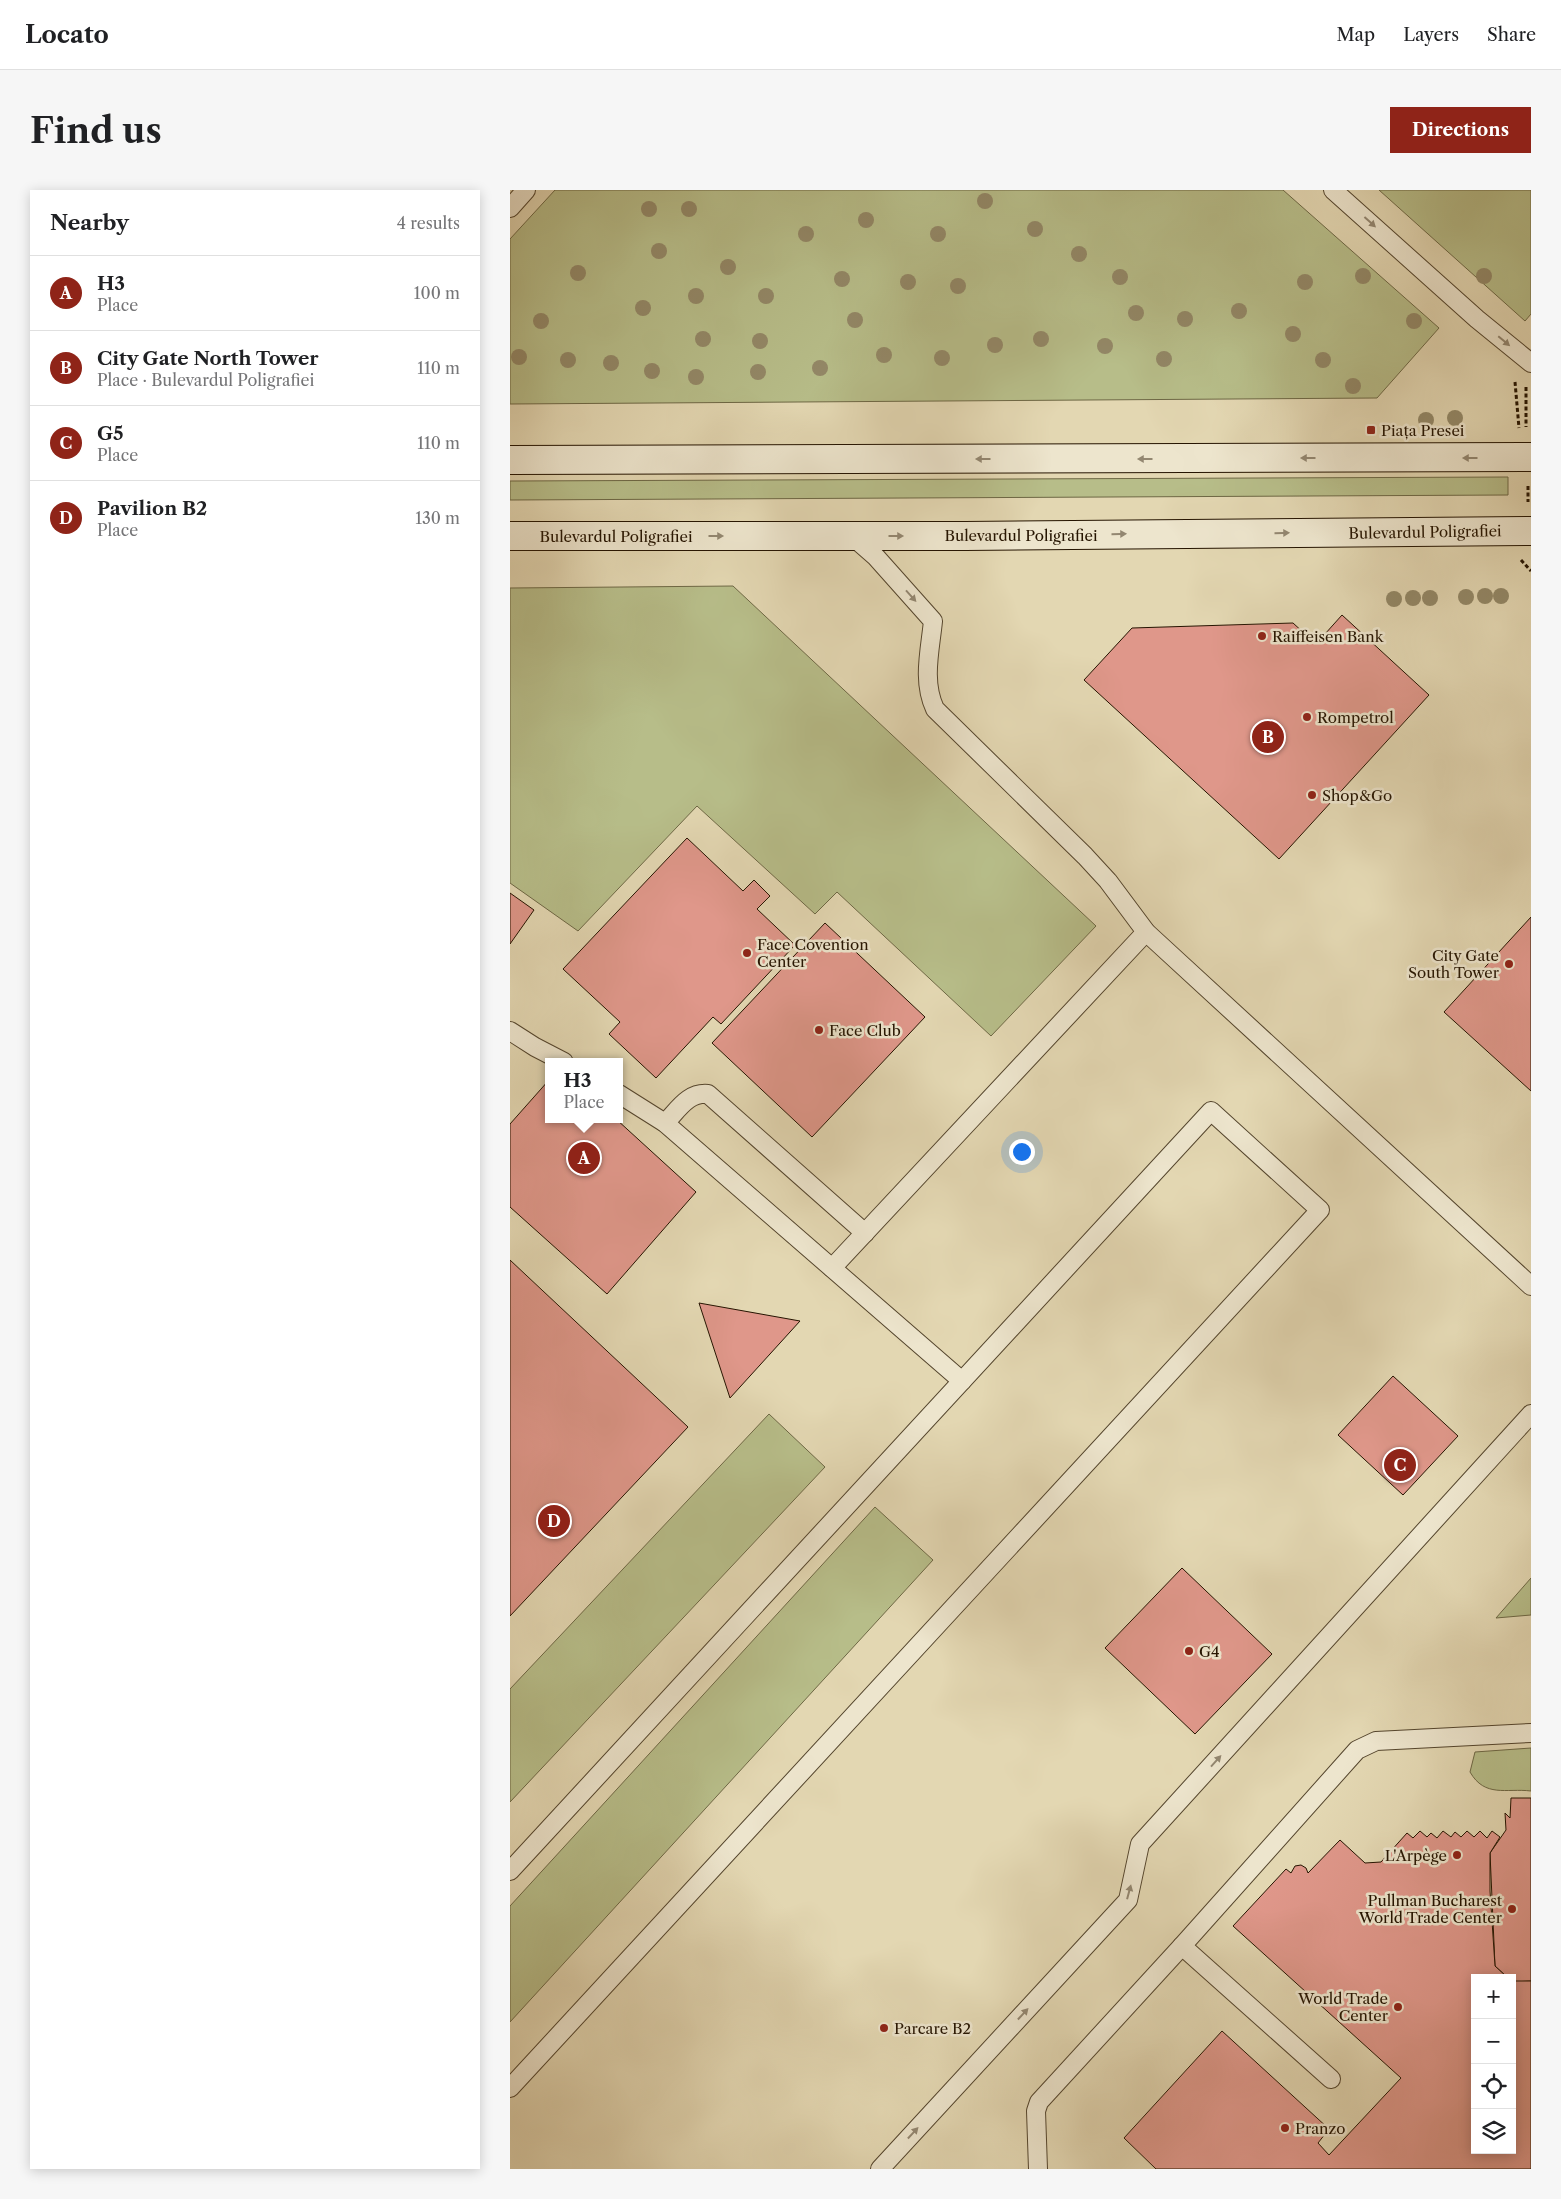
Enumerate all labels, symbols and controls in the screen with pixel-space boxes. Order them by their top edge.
text: Locato [25,20,109,49]
text: Map [1337,24,1375,46]
text: Layers [1403,24,1459,46]
text: Share [1487,24,1536,46]
button: Directions [1390,107,1531,153]
text: Find us [30,109,162,152]
text: Nearby [50,210,129,235]
text: 4 results [397,213,460,233]
one-way arrow [1363,217,1376,228]
text: H3 [97,272,125,295]
text: A [60,283,72,303]
text: 100 m [414,283,460,303]
text: Place [97,295,138,315]
one-way arrow [1498,335,1510,346]
text: City Gate North Tower [97,347,319,370]
text: B [60,358,72,378]
text: 110 m [417,358,460,378]
text: Place · Bulevardul Poligrafiei [97,370,314,390]
place label: Piața Presei [1381,421,1465,440]
text: G5 [97,422,124,445]
marker: Piața Presei [1365,424,1377,436]
text: C [60,433,72,453]
text: 110 m [417,433,460,453]
text: Place [97,445,138,465]
one-way arrow [1300,454,1316,462]
one-way arrow [1462,454,1478,462]
one-way arrow [975,455,991,463]
one-way arrow [1137,455,1153,463]
text: Pavilion B2 [97,497,207,520]
text: D [59,508,73,528]
text: 130 m [415,508,460,528]
text: Place [97,520,138,540]
street label: Bulevardul Poligrafiei [1348,521,1502,543]
street label: Bulevardul Poligrafiei [944,526,1098,545]
street label: Bulevardul Poligrafiei [539,527,693,546]
one-way arrow [1274,529,1290,537]
one-way arrow [1111,530,1127,538]
one-way arrow [708,532,724,540]
one-way arrow [888,532,904,540]
one-way arrow [905,589,916,602]
place label: Raiffeisen Bank [1272,627,1385,646]
marker: Raiffeisen Bank [1256,630,1268,642]
place label: Rompetrol [1317,708,1394,727]
marker: Rompetrol [1301,711,1313,723]
pin: B [1252,718,1284,756]
place label: Shop&Go [1322,786,1392,805]
marker: Shop&Go [1306,789,1318,801]
place label: Face Covention Center [757,935,869,971]
place label: City Gate South Tower [1408,946,1500,982]
marker: Face Covention Center [741,947,753,959]
marker: City Gate South Tower [1503,958,1515,970]
place label: Face Club [829,1021,901,1040]
marker: Face Club [813,1024,825,1036]
popup [545,1058,623,1123]
text: H3 [563,1069,592,1092]
text: Place [563,1092,605,1112]
pin: A [568,1139,600,1177]
your location [1009,1139,1035,1165]
pin: C [1384,1446,1416,1484]
pin: D [538,1502,570,1540]
place label: G4 [1199,1642,1220,1661]
marker: G4 [1183,1645,1195,1657]
one-way arrow [1210,1755,1222,1767]
place label: L'Arpège [1385,1846,1447,1865]
marker: L'Arpège [1451,1849,1463,1861]
one-way arrow [1125,1885,1133,1900]
place label: Pullman Bucharest World Trade Center [1358,1891,1503,1927]
marker: Pullman Bucharest World Trade Center [1506,1903,1518,1915]
map controls [1471,1974,1516,2154]
button: + [1471,1974,1516,2019]
place label: World Trade Center [1297,1989,1389,2025]
marker: World Trade Center [1392,2001,1404,2013]
one-way arrow [1017,2008,1029,2020]
place label: Parcare B2 [894,2019,971,2038]
button: − [1471,2019,1516,2064]
marker: Parcare B2 [878,2022,890,2034]
button: locate [1471,2064,1516,2109]
button: layers [1471,2109,1516,2154]
place label: Pranzo [1295,2119,1345,2138]
marker: Pranzo [1279,2122,1291,2134]
one-way arrow [907,2128,919,2140]

